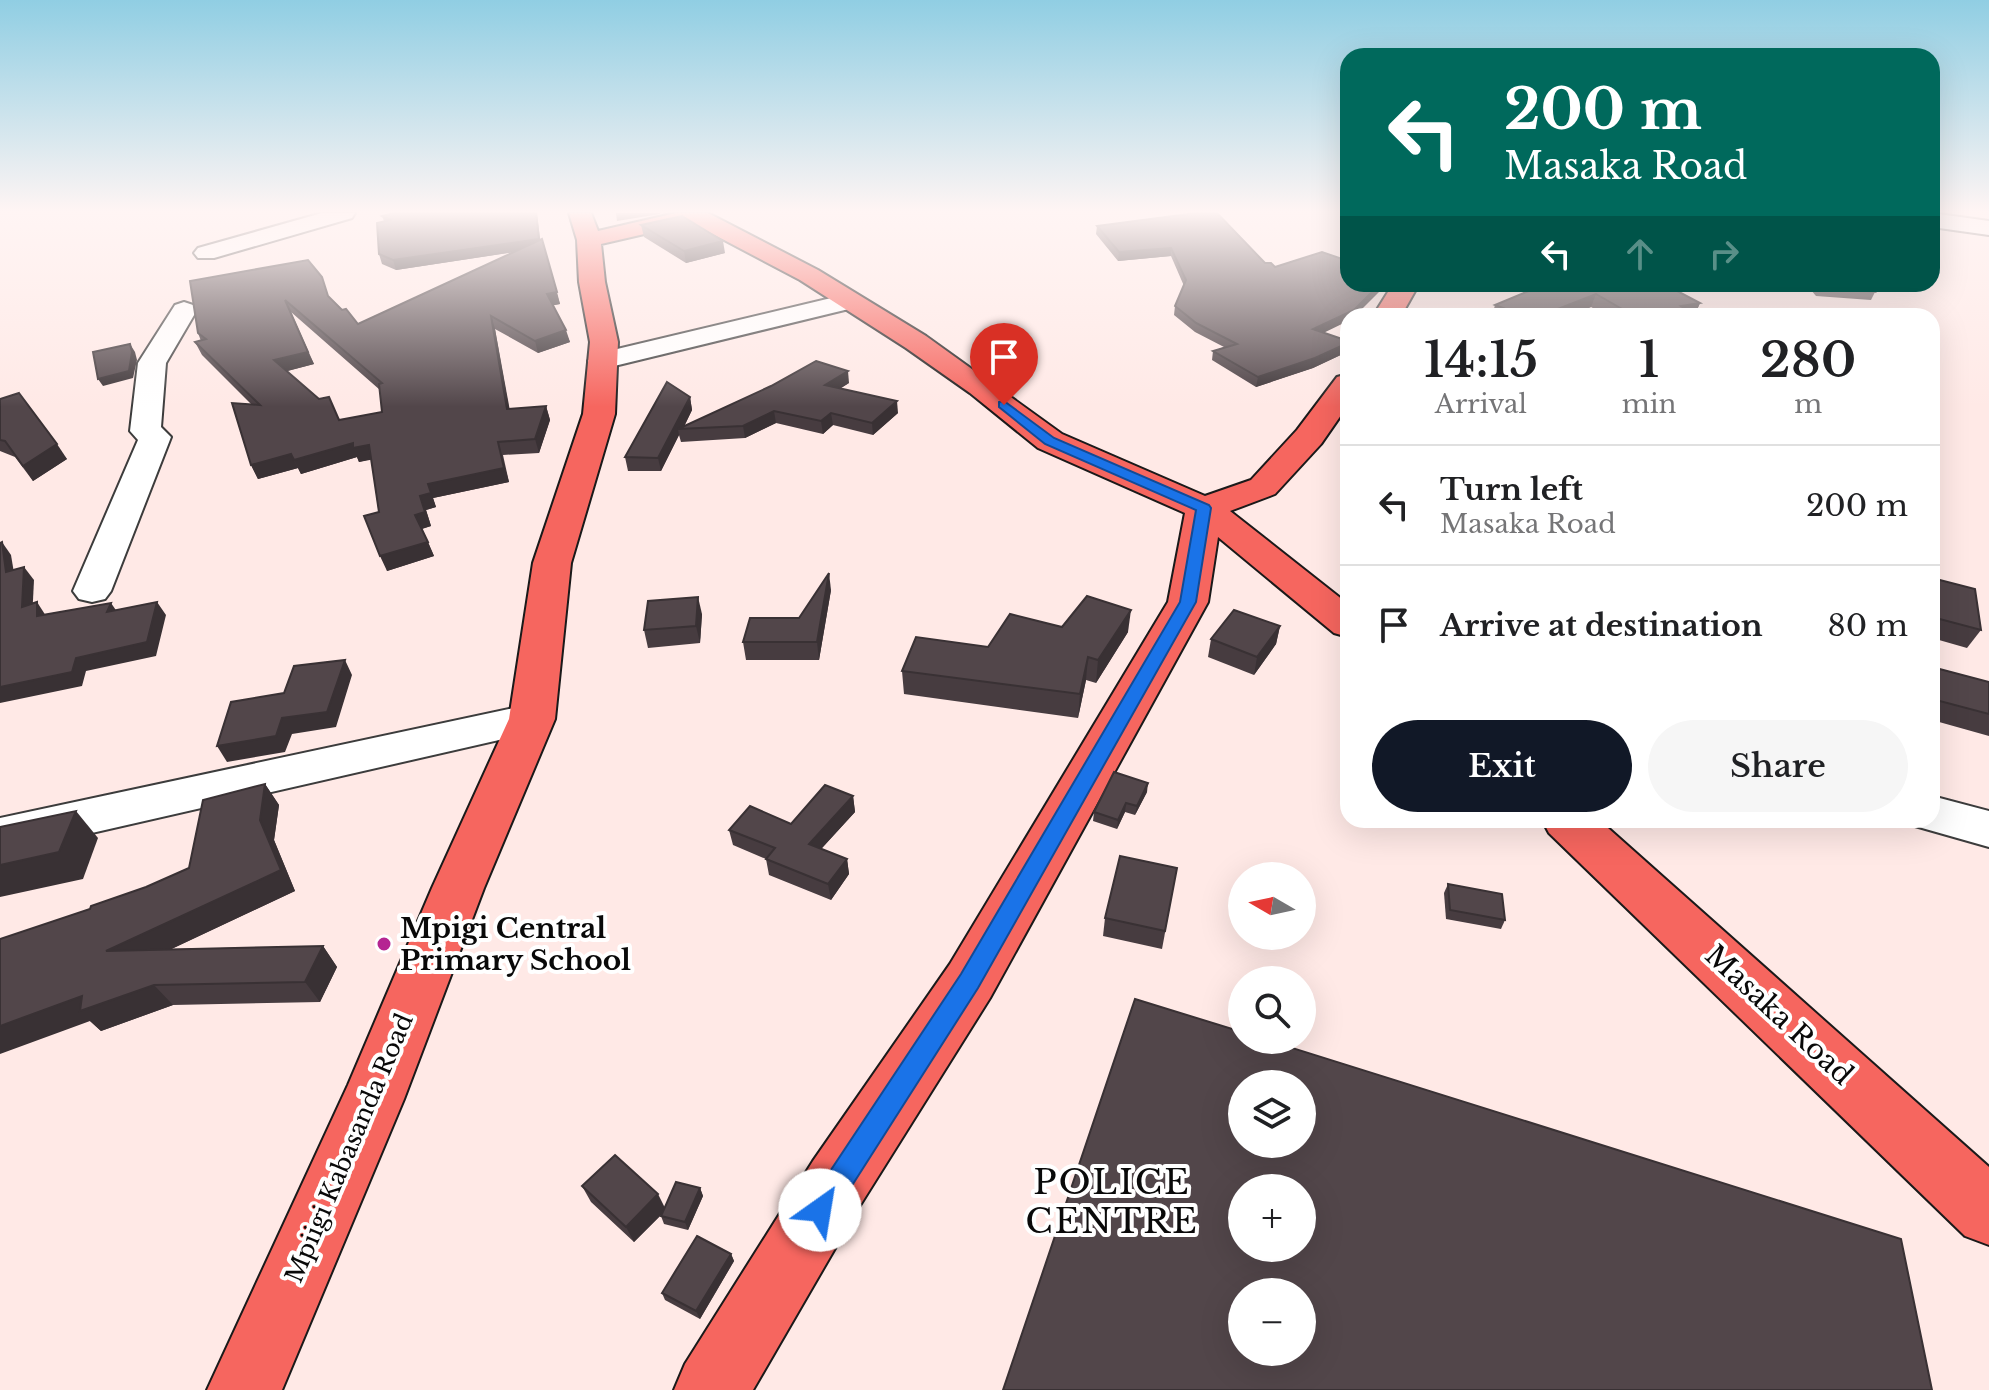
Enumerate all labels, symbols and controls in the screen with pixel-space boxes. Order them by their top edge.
text: 200 m [1504,75,1702,144]
icon: left [1372,80,1476,184]
text: Masaka Road [1504,144,1747,189]
icon: left [1534,232,1578,276]
icon: ahead [1618,232,1662,276]
icon: right [1702,232,1746,276]
pin [970,323,1038,405]
text: 14:15 [1424,330,1538,390]
text: 1 [1639,330,1660,390]
text: 280 [1760,330,1856,390]
icon: arrive [982,335,1026,379]
text: Arrival [1435,388,1527,420]
text: min [1622,388,1676,420]
text: m [1794,388,1822,420]
text: Turn left [1440,471,1583,508]
icon: left [1372,483,1416,527]
text: 200 m [1806,487,1908,524]
text: Masaka Road [1440,508,1616,540]
icon: arrive [1372,603,1416,647]
text: Arrive at destination [1440,607,1763,644]
text: 80 m [1828,607,1908,644]
button: Exit [1372,720,1632,812]
button: Share [1648,720,1908,812]
north arrow [1228,862,1316,950]
map controls [1228,862,1316,1366]
place label: Mpigi Central Primary School [400,911,631,978]
marker: Mpigi Central Primary School [375,935,393,953]
street label: Masaka Road [1698,938,1860,1092]
button: search [1228,966,1316,1054]
street label: Mpiigi Kabasanda Road [279,1009,419,1287]
button: layers [1228,1070,1316,1158]
district label: POLICE CENTRE [1025,1161,1199,1242]
position arrow [778,1168,862,1252]
button: + [1228,1174,1316,1262]
button: − [1228,1278,1316,1366]

